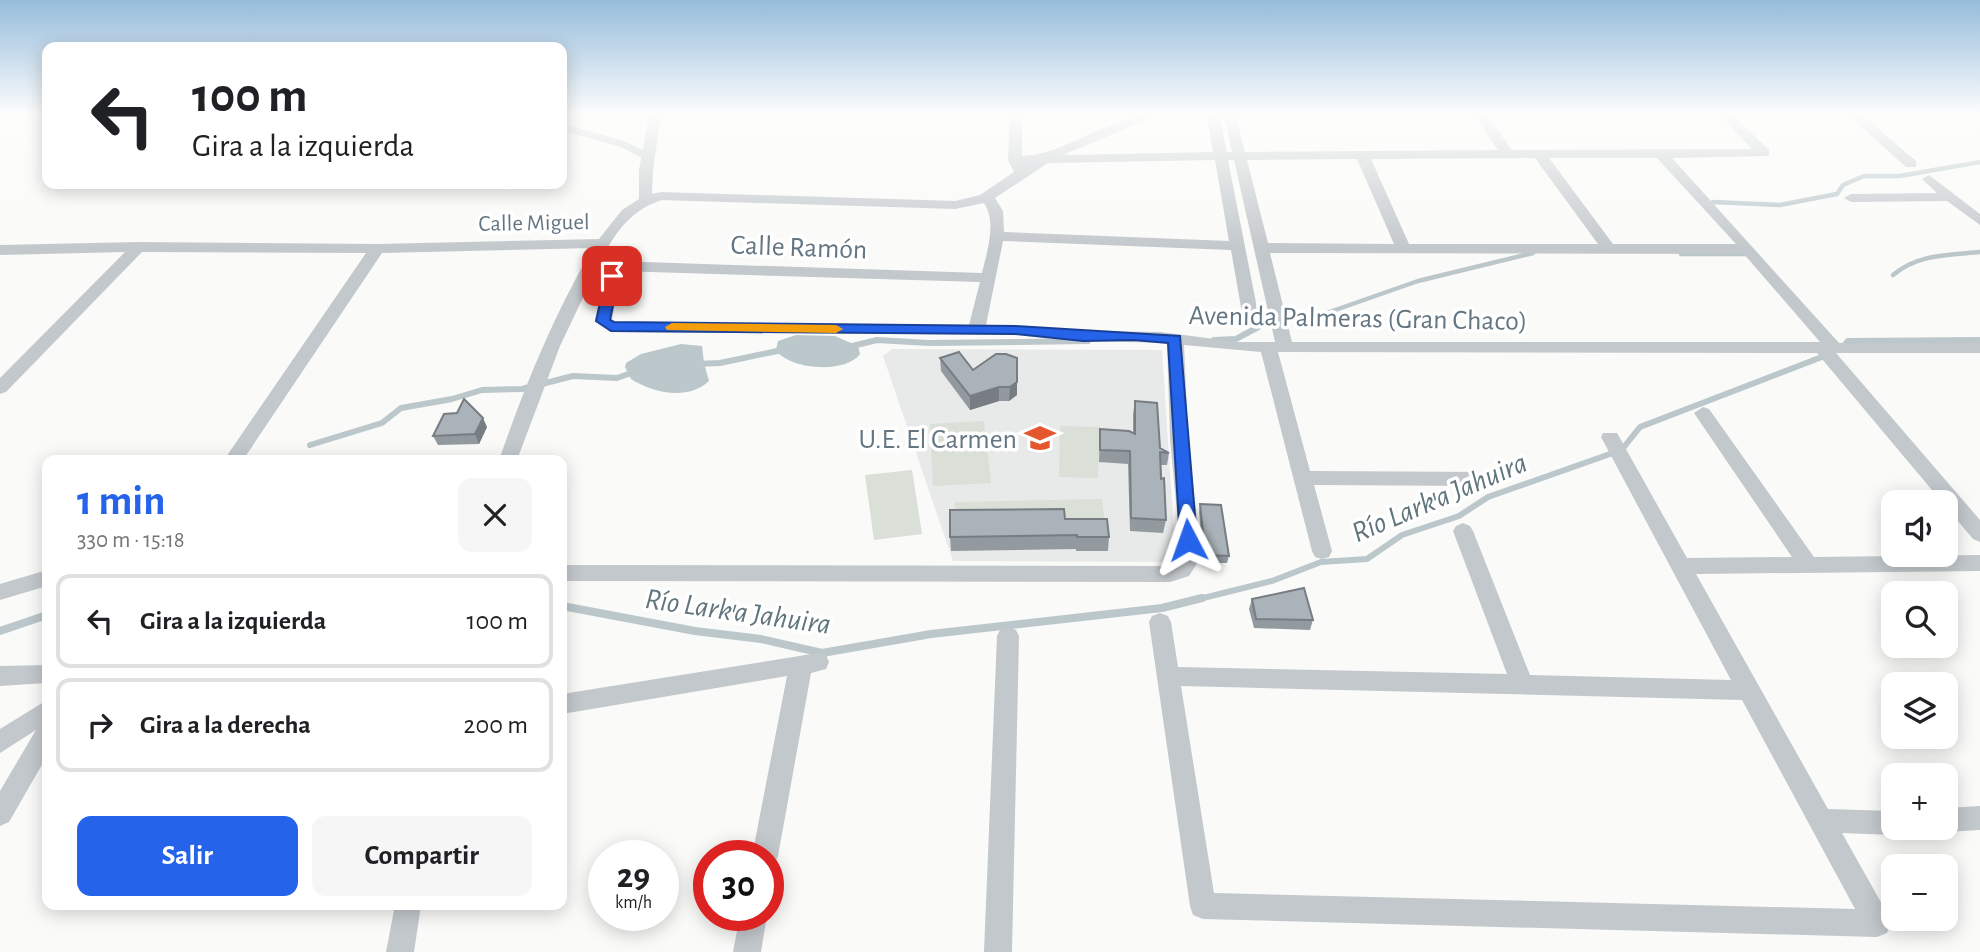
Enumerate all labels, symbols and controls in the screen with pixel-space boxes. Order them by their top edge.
icon: left [77,70,168,161]
text: 100 m [192,72,308,121]
text: Gira a la izquierda [192,130,414,162]
street label: Calle Miguel [478,211,590,236]
street label: Calle Ramón [730,232,868,264]
pin [582,246,642,306]
icon: arrive [593,257,631,295]
street label: Avenida Palmeras (Gran Chaco) [1188,302,1528,336]
school or university icon: U.E. El Carmen [1023,421,1057,455]
place label: U.E. El Carmen [859,426,1017,454]
water label: Río Lark’a Jahuira [1347,448,1531,548]
button: close [458,478,532,552]
text: 1 min [77,480,166,522]
map controls [1881,490,1958,931]
button: sound [1881,490,1958,567]
position arrow [1151,503,1225,577]
text: 330 m · 15:18 [77,529,185,552]
button: search [1881,581,1958,658]
water label: Río Lark’a Jahuira [643,584,833,640]
icon: left [81,602,119,640]
text: Gira a la izquierda [140,608,326,634]
text: 100 m [467,608,528,634]
button: layers [1881,672,1958,749]
icon: right [81,706,119,744]
text: Gira a la derecha [140,712,311,738]
text: 200 m [464,712,528,738]
button: + [1881,763,1958,840]
button: Salir [77,816,298,896]
button: Compartir [312,816,532,896]
speed limit sign: 30 [693,840,784,931]
button: − [1881,854,1958,931]
text: 29 [617,859,650,894]
text: km/h [615,894,652,912]

